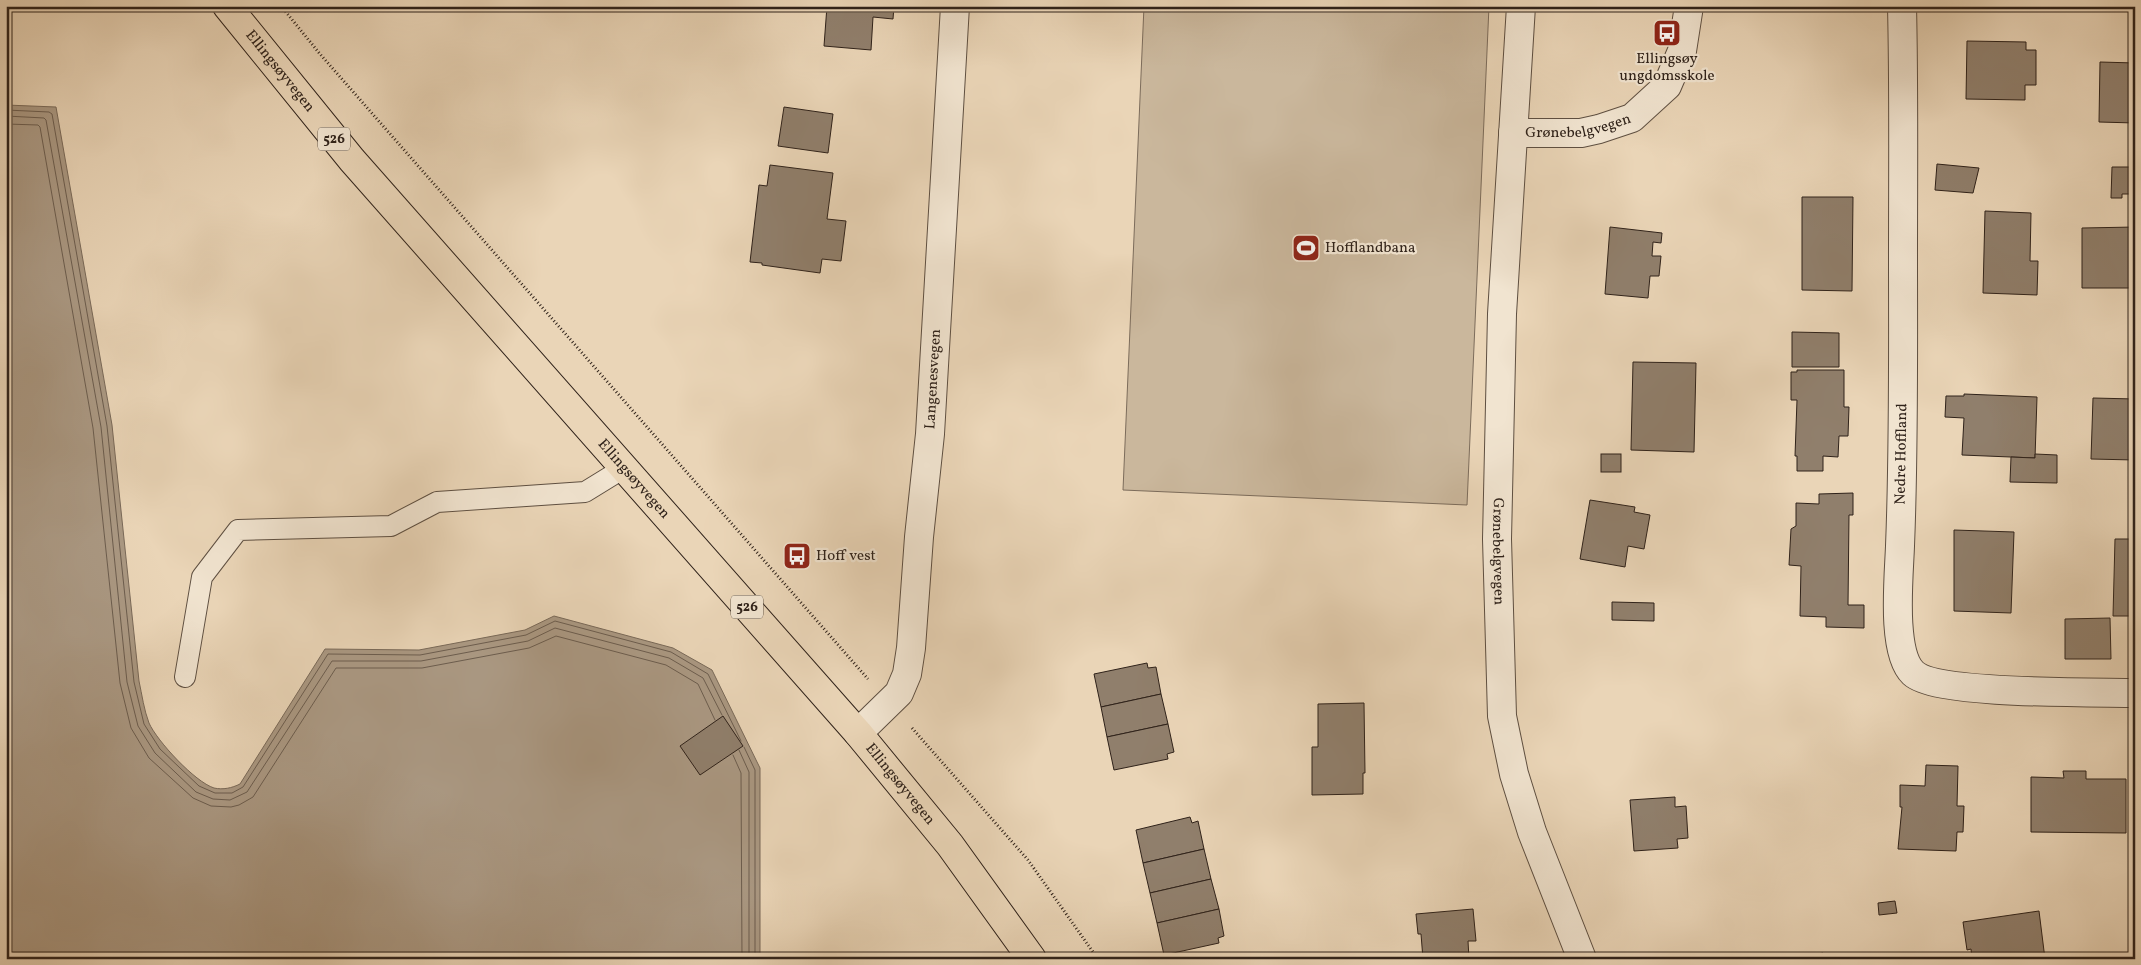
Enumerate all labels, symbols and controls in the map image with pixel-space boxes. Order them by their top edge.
bus stop icon: Ellingsøy ungdomsskole [1652,18,1682,48]
street label: Ellingsøyvegen [240,26,320,117]
place label: Ellingsøy ungdomsskole [1619,49,1715,87]
street label: Grønebelgvegen [1525,108,1634,144]
road number: 526 [318,128,350,150]
sports icon: Hofflandbana [1291,233,1321,263]
place label: Hofflandbana [1325,238,1415,259]
street label: Langenesvegen [920,328,947,430]
street label: Nedre Hoffland [1891,403,1913,505]
street label: Ellingsøyvegen [593,435,675,524]
street label: Grønebelgvegen [1487,497,1509,605]
bus stop icon: Hoff vest [782,541,812,571]
place label: Hoff vest [816,546,876,567]
road number: 526 [731,596,763,618]
street label: Ellingsøyvegen [860,739,940,830]

